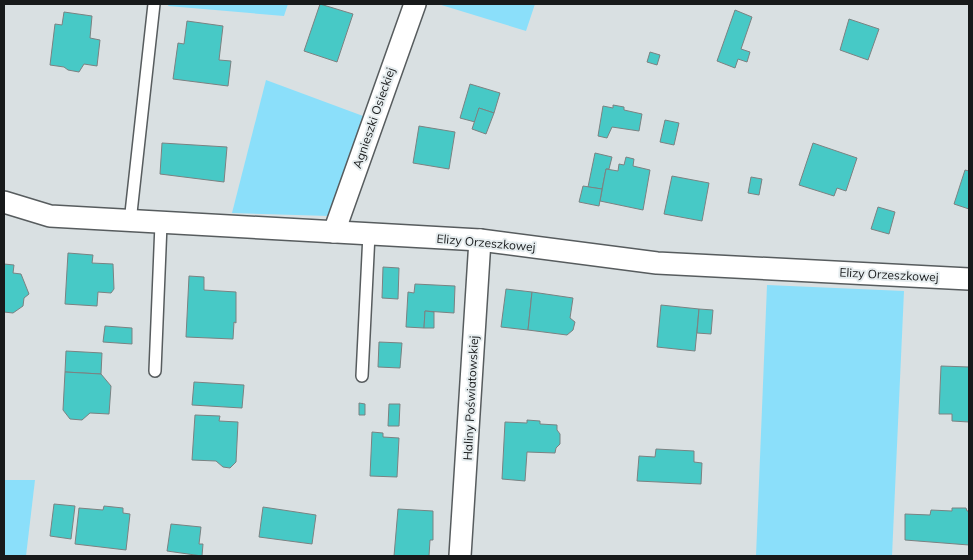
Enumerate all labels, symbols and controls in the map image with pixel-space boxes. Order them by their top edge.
street label: Agnieszki Osieckiej [349,65,398,170]
street label: Elizy Orzeszkowej [436,231,536,254]
street label: Elizy Orzeszkowej [839,264,939,285]
street label: Haliny Poświatowskiej [460,335,481,461]

